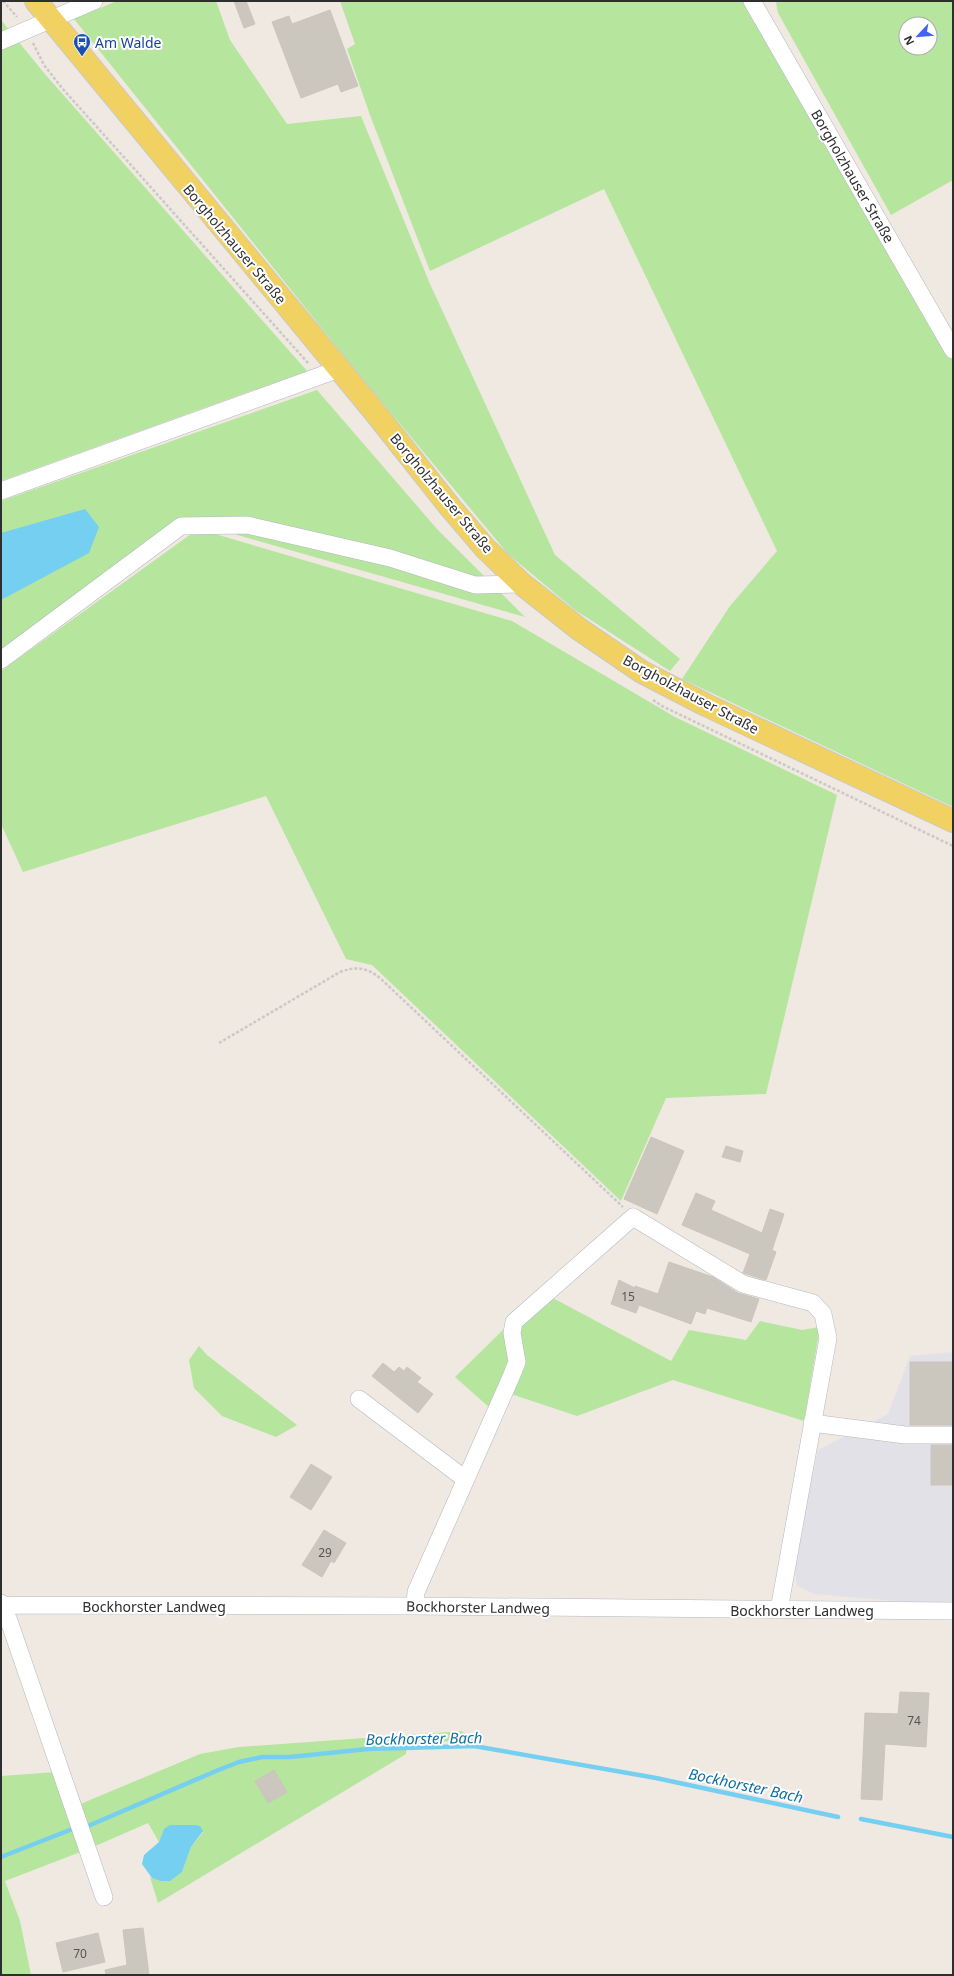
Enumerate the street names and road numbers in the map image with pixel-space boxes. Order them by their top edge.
street label: Borgholzhauser Straße [807,106,899,246]
street label: Borgholzhauser Straße [179,180,291,308]
street label: Borgholzhauser Straße [386,429,498,557]
street label: Borgholzhauser Straße [620,650,762,738]
street label: Bockhorster Landweg [406,1596,550,1618]
street label: Bockhorster Landweg [82,1597,226,1616]
street label: Bockhorster Landweg [730,1601,874,1620]

